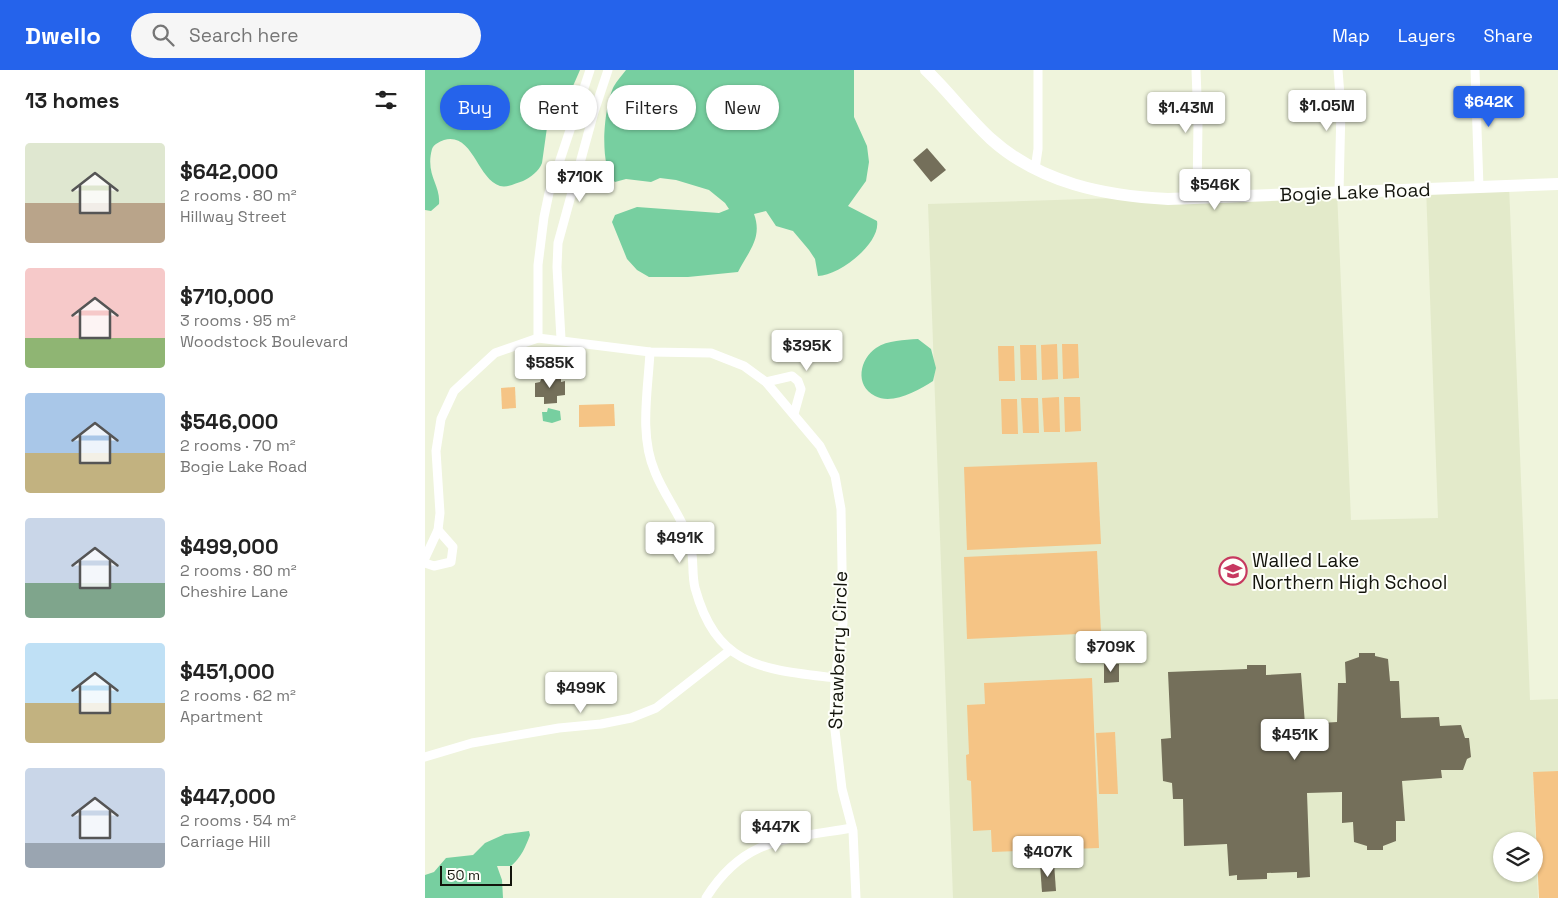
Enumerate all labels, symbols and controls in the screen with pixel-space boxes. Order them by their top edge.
search box [131,13,481,58]
text: Dwello [25,20,101,51]
icon: search [149,21,177,49]
text: Search here [189,23,299,48]
text: Map [1332,24,1370,47]
text: Layers [1398,24,1455,47]
text: Share [1483,24,1533,47]
chip: Buy [440,85,510,130]
chip: Rent [520,85,597,130]
chip: Filters [607,85,696,130]
chip: New [706,85,779,130]
pin: $642K [1454,85,1524,128]
icon: filters [372,86,400,114]
text: 13 homes [25,87,119,114]
pin: $1.05M [1286,90,1368,132]
text: $642K [1464,91,1514,112]
pin: $1.43M [1145,92,1227,134]
text: $1.05M [1299,95,1355,116]
text: $1.43M [1158,97,1214,118]
text: $642,000 [180,158,278,185]
pin: $710K [545,160,615,203]
icon: home [65,163,125,223]
text: $710K [557,166,603,187]
pin: $546K [1180,168,1250,211]
text: $546K [1190,174,1240,195]
street label: Bogie Lake Road [1279,177,1431,207]
text: 2 rooms · 80 m² [180,185,297,206]
text: Hillway Street [180,206,287,227]
text: $710,000 [180,283,274,310]
icon: home [65,288,125,348]
text: 3 rooms · 95 m² [180,310,296,331]
pin: $395K [772,330,842,372]
text: Woodstock Boulevard [180,331,348,352]
text: $395K [783,335,831,356]
pin: $585K [515,346,585,389]
text: $585K [526,352,574,373]
text: $546,000 [180,408,278,435]
icon: home [65,413,125,473]
text: 2 rooms · 70 m² [180,435,296,456]
text: Bogie Lake Road [180,456,307,477]
pin: $491K [645,522,715,564]
text: $491K [656,527,704,548]
text: $499,000 [180,533,279,560]
icon: home [65,538,125,598]
place label: Walled Lake Northern High School [1252,548,1447,595]
school or university icon: Walled Lake Northern High School [1218,556,1248,586]
text: 2 rooms · 80 m² [180,560,297,581]
street label: Strawberry Circle [823,570,853,730]
text: Cheshire Lane [180,581,288,602]
pin: $709K [1076,630,1146,673]
text: $709K [1087,636,1135,657]
text: $451,000 [180,658,275,685]
icon: home [65,663,125,723]
pin: $499K [546,672,616,714]
text: $499K [556,677,606,698]
text: 2 rooms · 62 m² [180,685,296,706]
text: Apartment [180,706,263,727]
pin: $451K [1260,718,1330,761]
text: $451K [1272,724,1318,745]
text: $447,000 [180,783,276,810]
icon: home [65,788,125,848]
text: 2 rooms · 54 m² [180,810,296,831]
pin: $447K [741,810,811,853]
text: $447K [752,816,800,837]
text: Carriage Hill [180,831,271,852]
map controls [1493,832,1543,882]
button: layers [1493,832,1543,882]
pin: $407K [1013,836,1083,878]
text: $407K [1024,841,1072,862]
scale bar [440,863,513,886]
text: 50 m [447,866,480,884]

